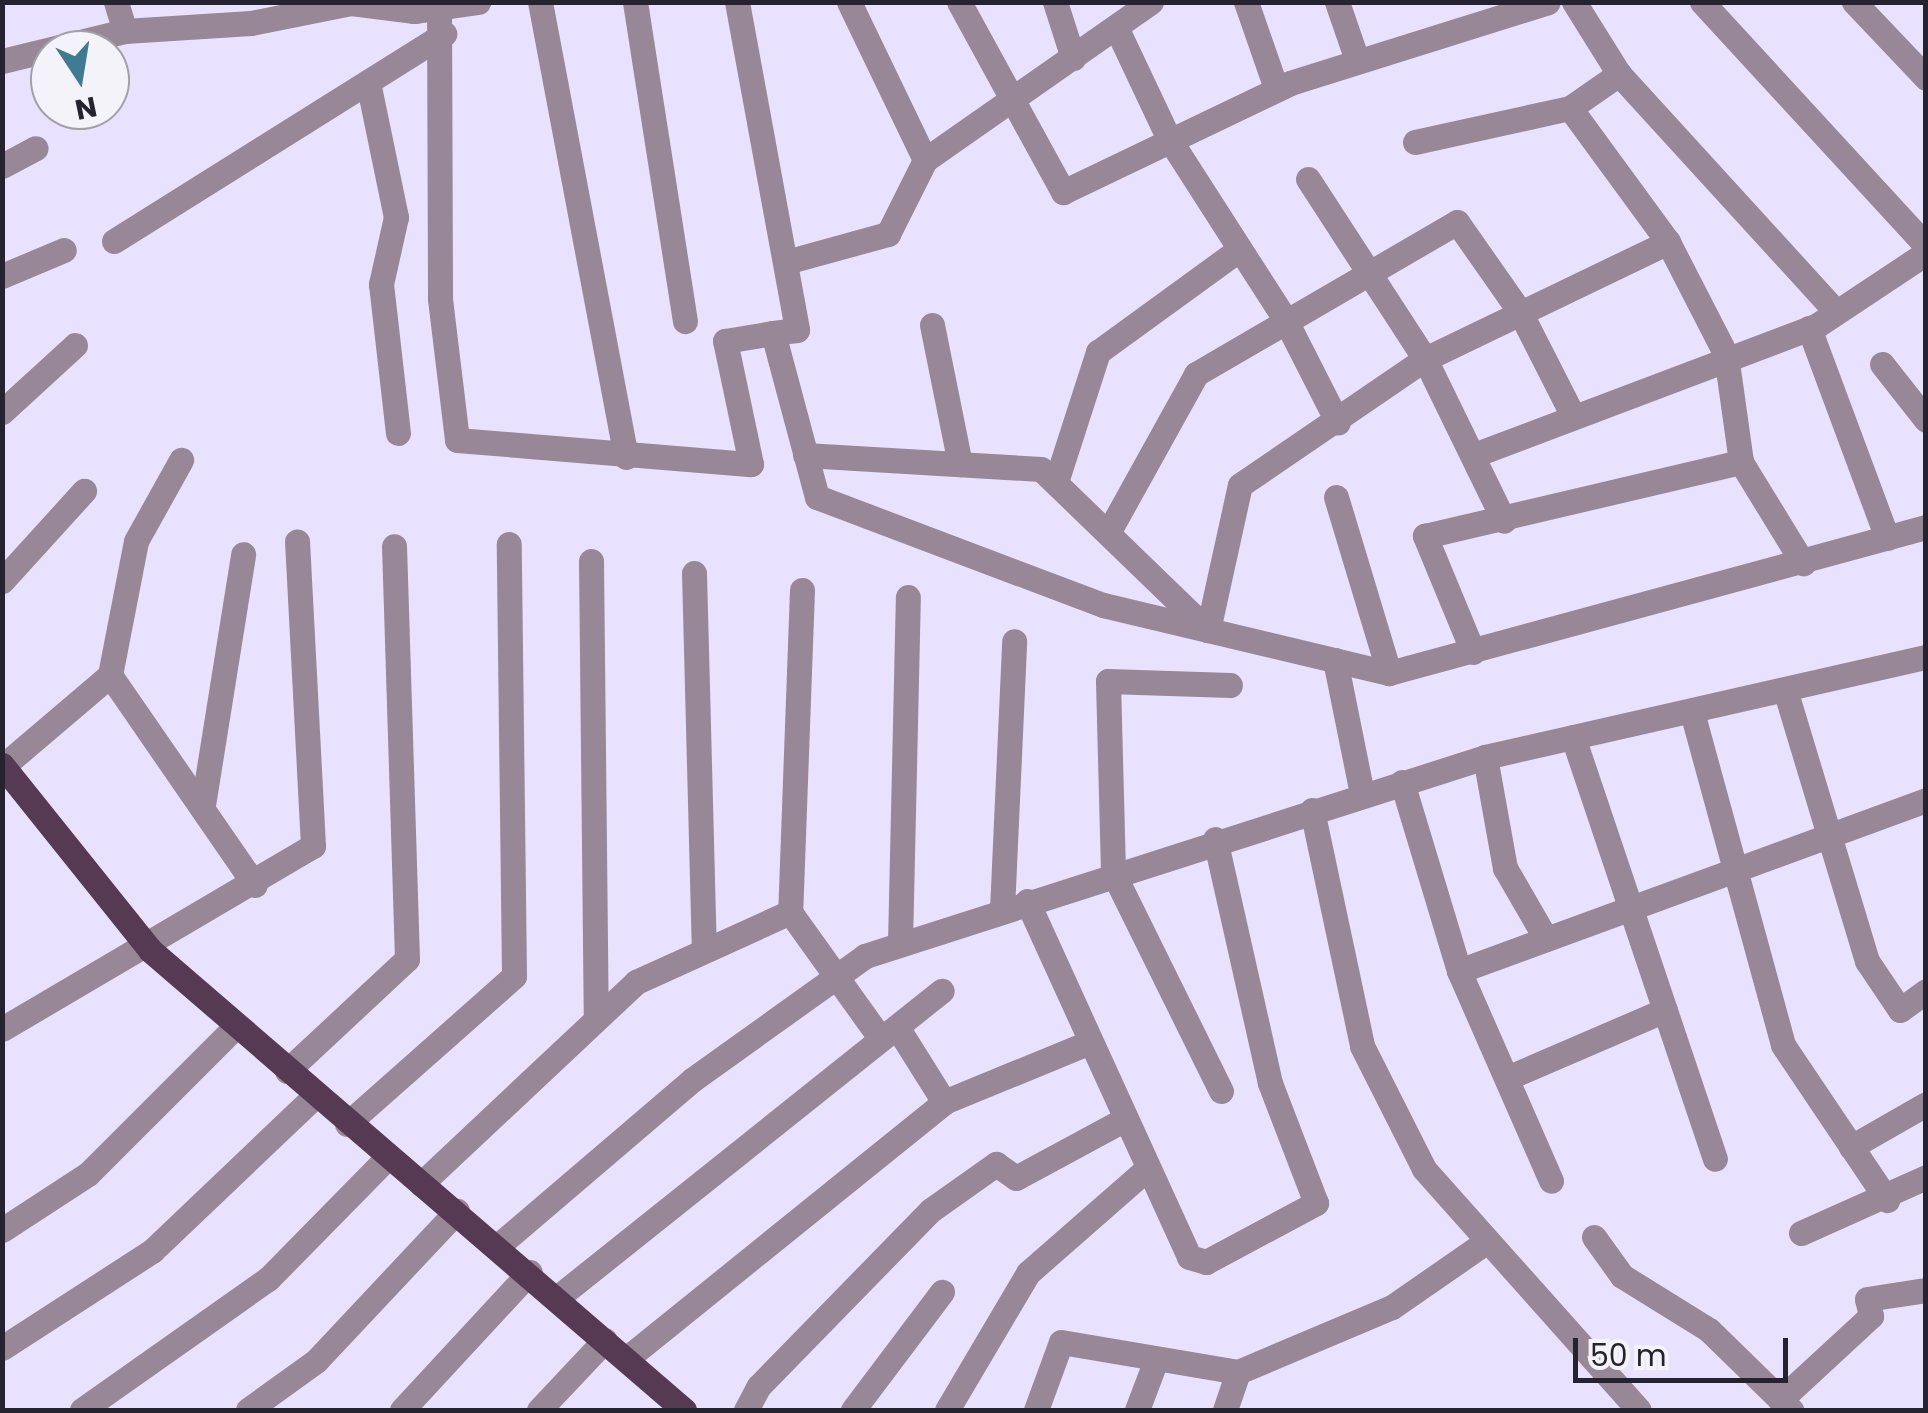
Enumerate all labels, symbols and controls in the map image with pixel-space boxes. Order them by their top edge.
north arrow [30,30,130,130]
text: N [72,87,100,129]
scale bar [1578,1318,1793,1380]
text: 50 m [1590,1334,1667,1377]

